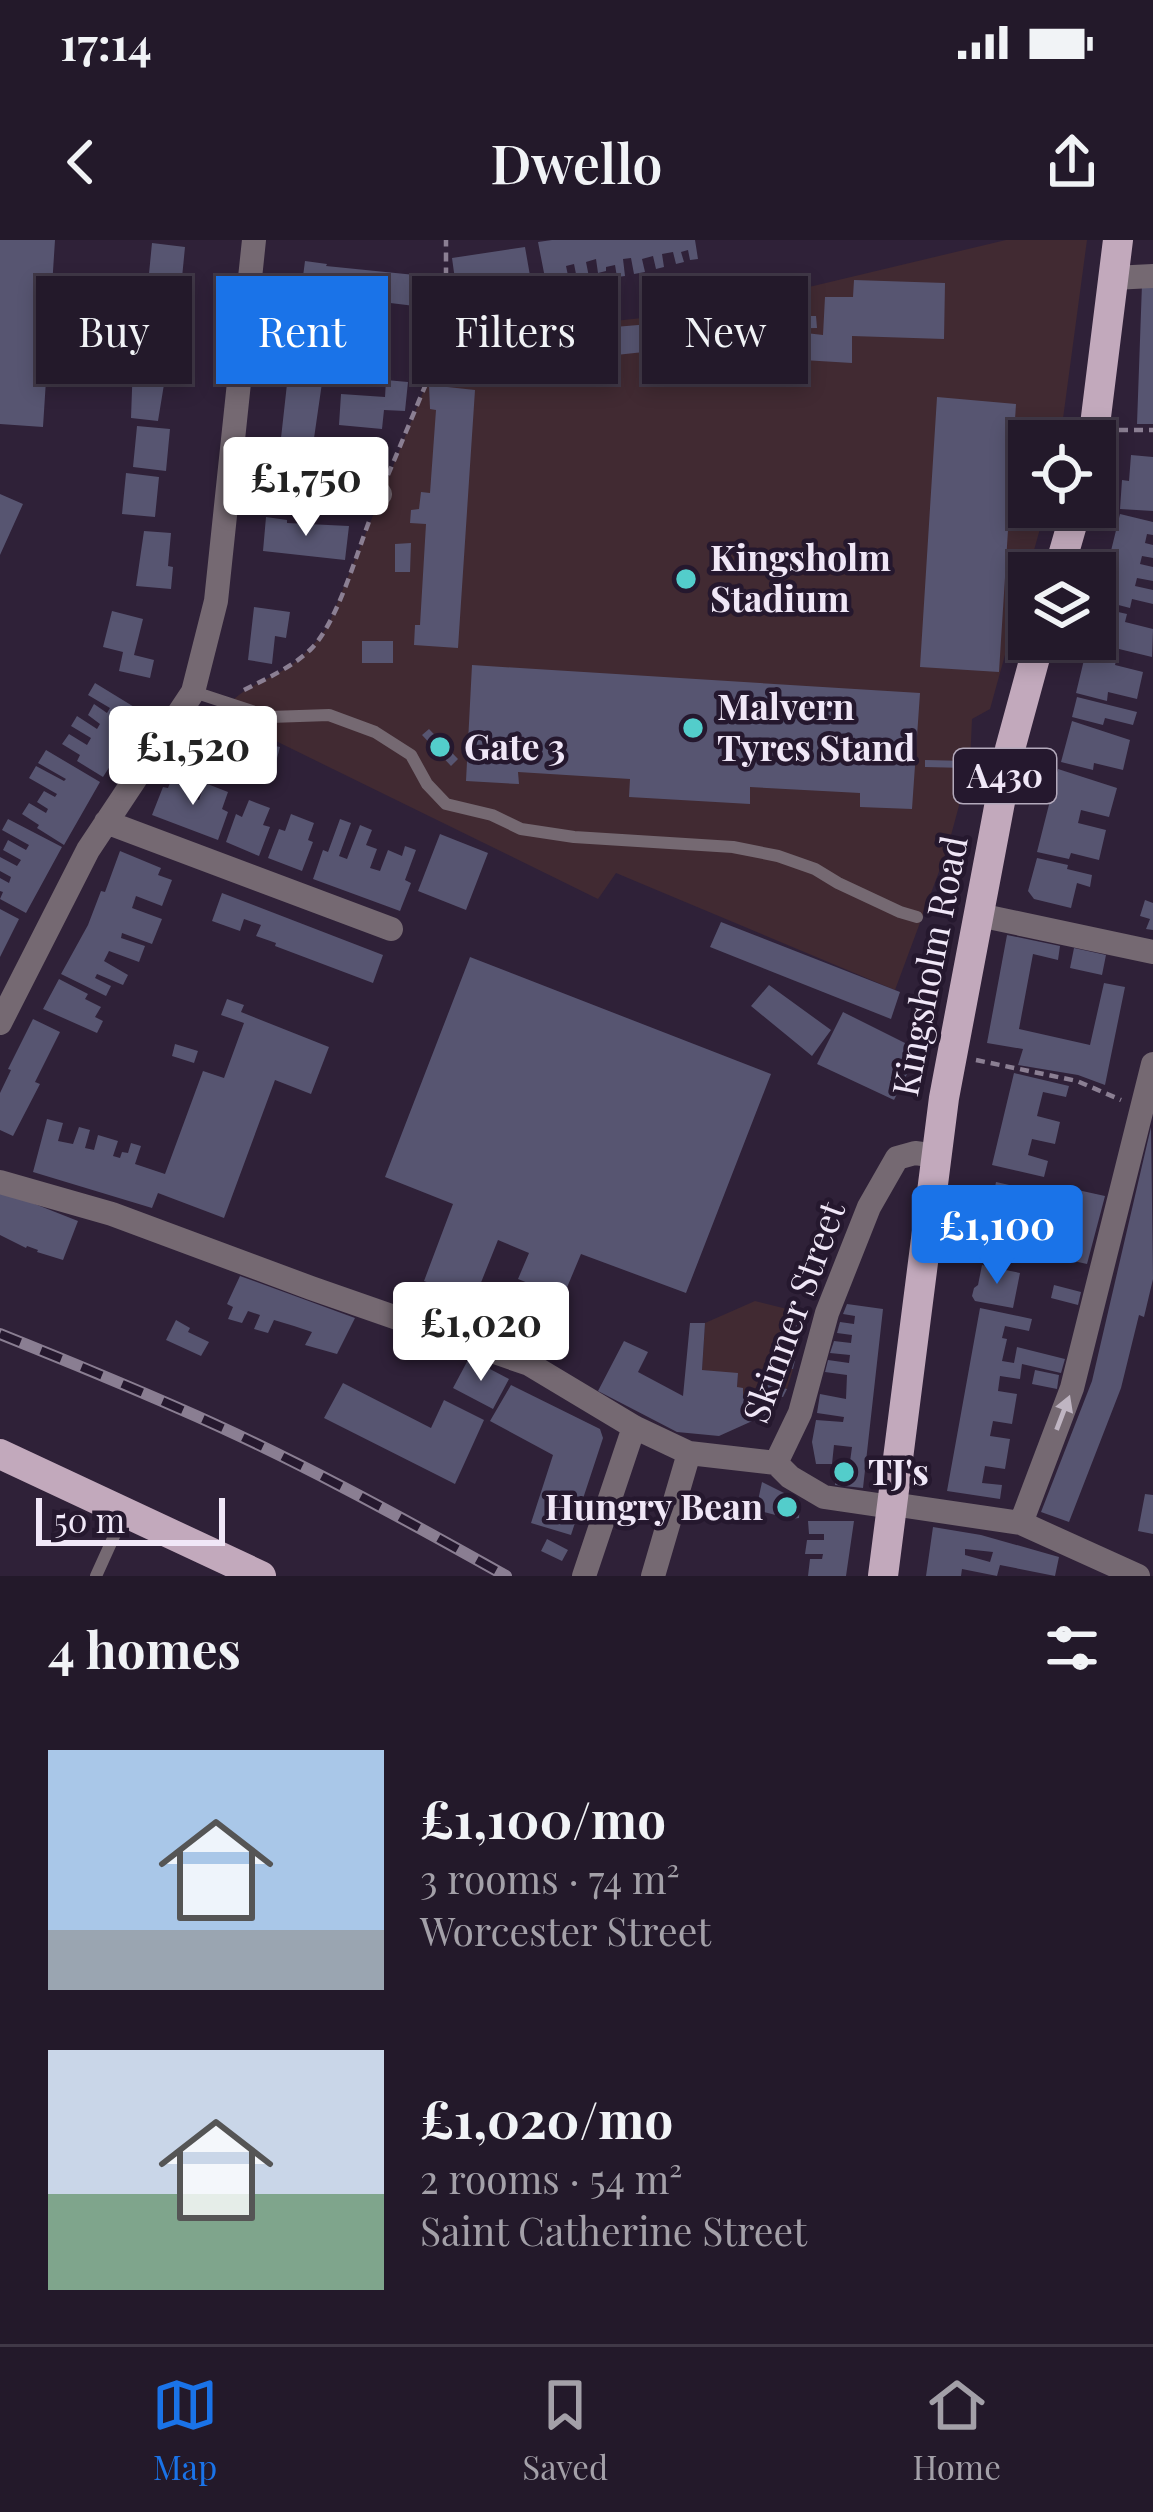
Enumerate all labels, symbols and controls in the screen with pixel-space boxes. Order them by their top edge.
text: 17:14 [60,12,152,72]
text: Dwello [490,126,663,198]
icon: back [48,129,114,195]
icon: share [1039,129,1105,195]
chip: Buy [36,276,192,384]
chip: Rent [216,276,388,384]
chip: Filters [412,276,618,384]
chip: New [642,276,808,384]
map controls [1008,420,1116,660]
button: locate [1008,420,1116,528]
pin: £1,750 [208,437,404,539]
text: £1,750 [250,450,362,502]
place label: Kingsholm Stadium [710,532,891,621]
button: layers [1008,552,1116,660]
marker: Kingsholm Stadium [673,566,699,592]
place label: Malvern Tyres Stand [717,681,915,770]
pin: £1,520 [95,706,291,808]
marker: Malvern Tyres Stand [680,715,706,741]
text: £1,520 [136,719,250,771]
place label: Gate 3 [464,721,565,769]
marker: Gate 3 [427,734,453,760]
road number: A430 [954,749,1056,803]
street label: Kingsholm Road [879,831,977,1100]
pin: £1,100 [899,1185,1095,1287]
street label: Skinner Street [730,1193,855,1428]
text: £1,100 [939,1198,1055,1250]
pin: £1,020 [383,1282,579,1384]
text: £1,020 [420,1295,542,1347]
one-way arrow [1054,1395,1073,1431]
place label: TJ's [868,1446,929,1494]
marker: TJ's [831,1459,857,1485]
place label: Hungry Bean [545,1481,763,1529]
scale bar [36,1492,225,1545]
marker: Hungry Bean [774,1494,800,1520]
text: 50 m [54,1497,125,1541]
text: 4 homes [48,1614,241,1682]
icon: filters [1039,1615,1105,1681]
text: £1,100/mo [420,1784,666,1852]
icon: home [144,1798,288,1942]
text: 3 rooms · 74 m² [420,1852,680,1904]
text: Worcester Street [420,1904,711,1956]
text: £1,020/mo [420,2084,673,2152]
icon: home [144,2098,288,2242]
text: 2 rooms · 54 m² [420,2152,682,2204]
text: Saint Catherine Street [420,2204,807,2256]
tab: Map [152,2372,218,2488]
tab: Saved [522,2372,608,2488]
tab: Home [912,2372,1001,2488]

